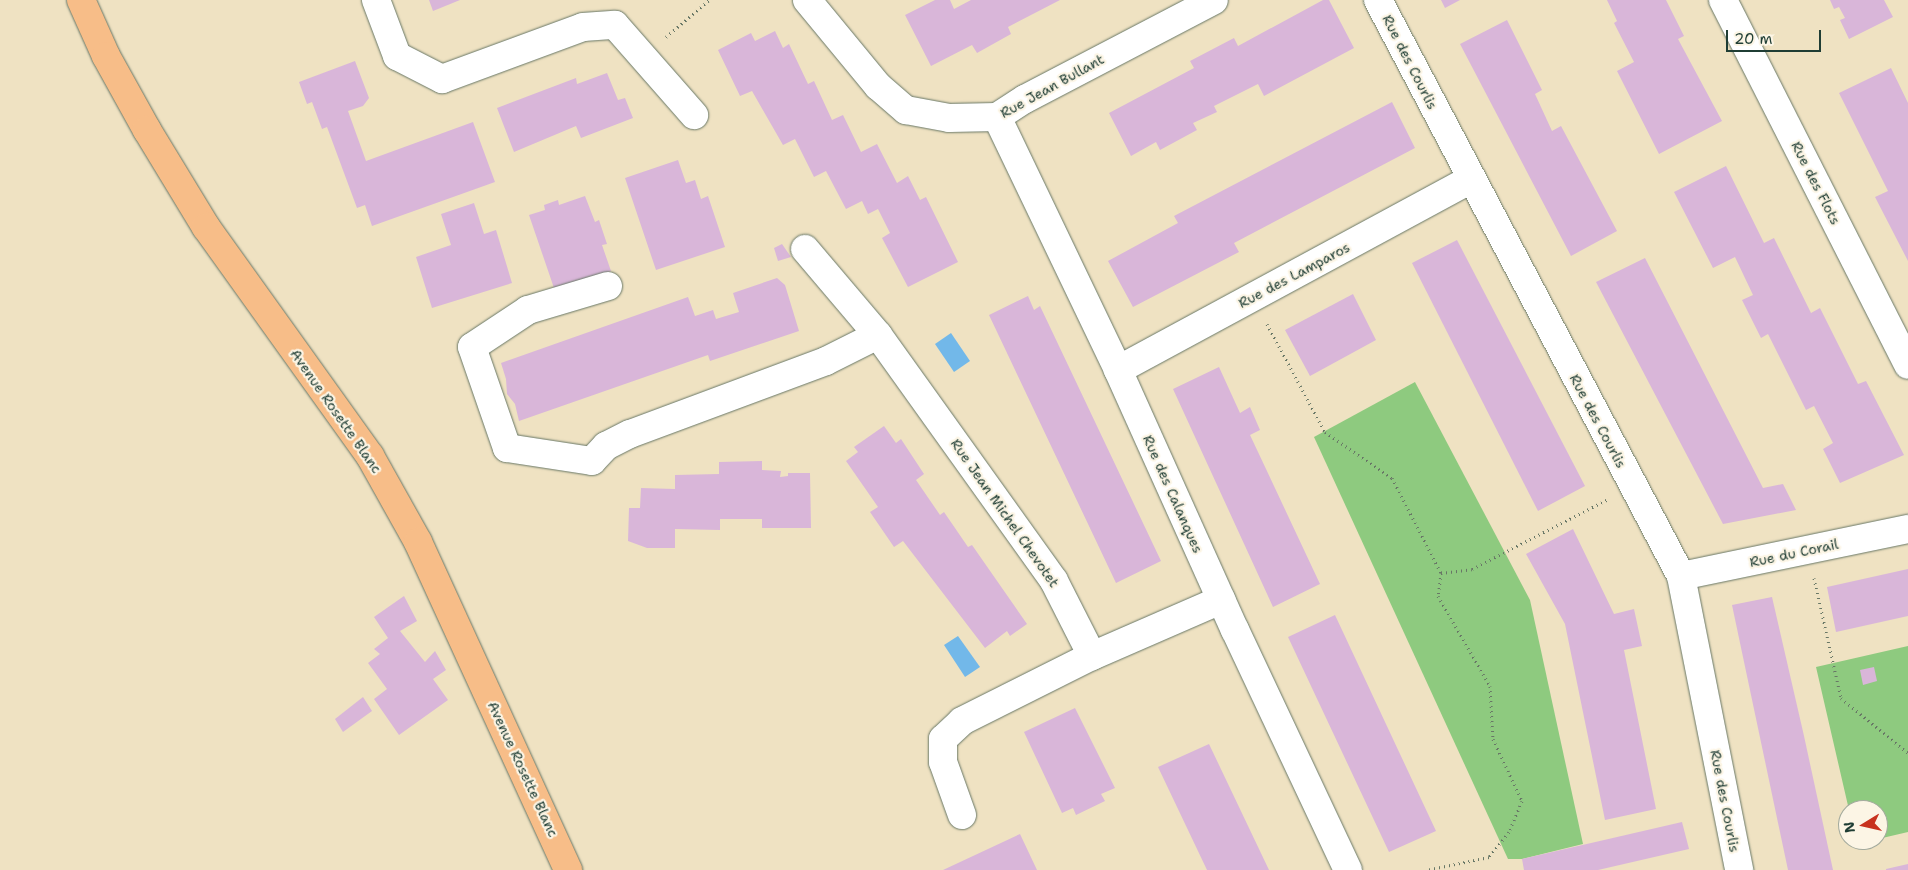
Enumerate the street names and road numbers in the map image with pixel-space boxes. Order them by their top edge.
street label: Rue des Courlis [1379,12,1441,112]
street label: Rue Jean Bullant [997,51,1107,121]
street label: Rue des Flots [1788,139,1844,227]
street label: Rue des Lamparos [1235,238,1353,312]
street label: Avenue Rosette Blanc [287,346,385,476]
street label: Rue des Courlis [1566,371,1630,471]
street label: Rue des Calanques [1139,432,1207,556]
street label: Rue Jean Michel Chevotet [947,436,1063,590]
street label: Rue du Corail [1748,535,1840,571]
street label: Avenue Rosette Blanc [484,699,562,839]
street label: Rue des Courlis [1707,748,1743,854]

